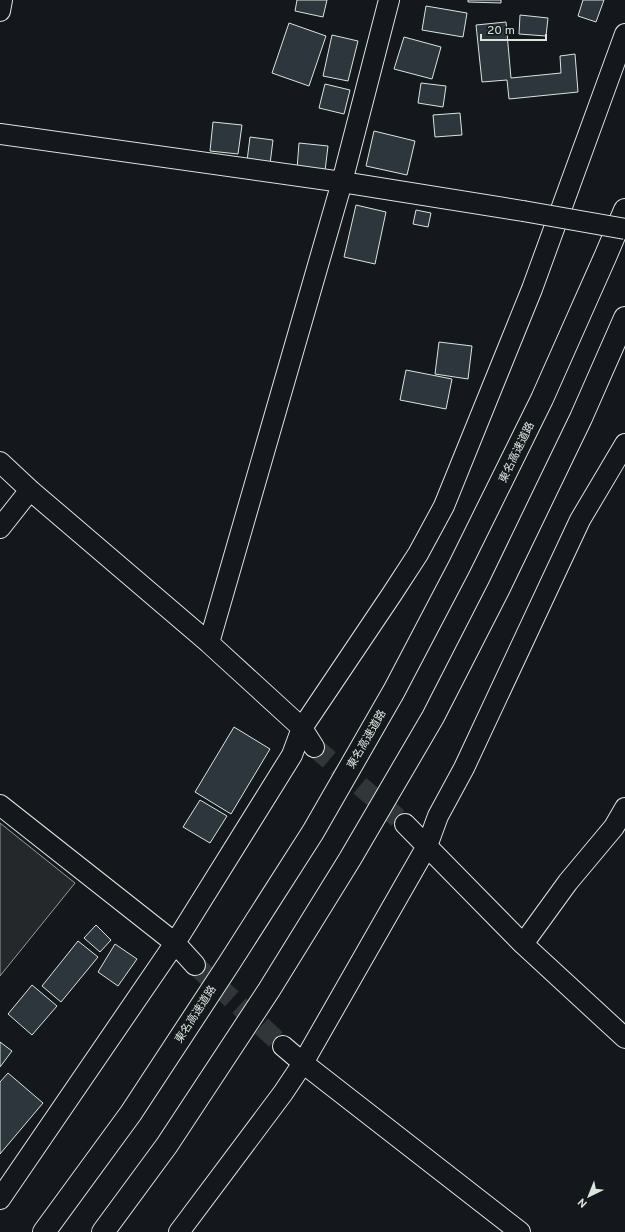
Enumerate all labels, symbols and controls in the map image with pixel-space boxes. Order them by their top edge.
scale bar [481,16,546,42]
text: 20 m [487,23,515,39]
street label: 東名高速道路 [496,420,538,485]
street label: 東名高速道路 [344,707,389,772]
street label: 東名高速道路 [172,983,220,1046]
north arrow [569,1176,609,1216]
text: N [575,1195,591,1210]

